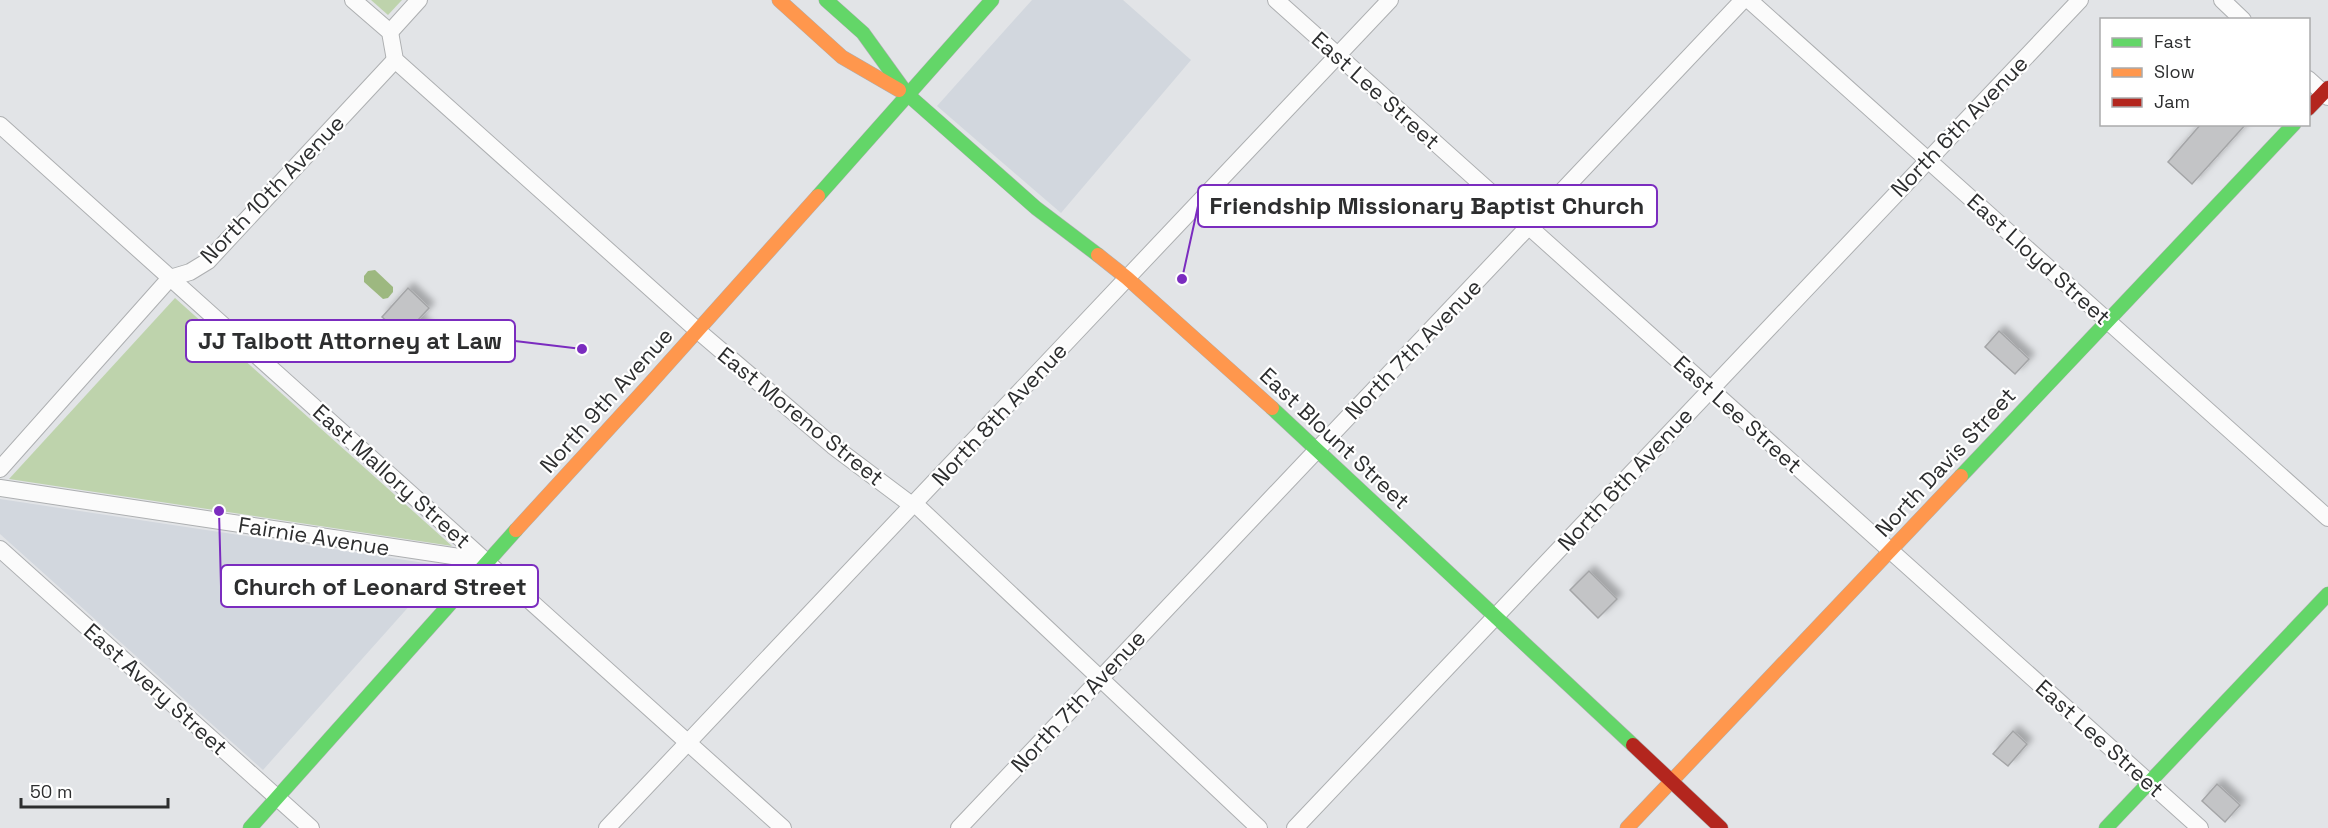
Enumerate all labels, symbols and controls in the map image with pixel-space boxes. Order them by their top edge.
legend [2100,18,2310,126]
street label: East Lee Street [1306,25,1446,155]
text: Fast [2154,30,2191,53]
street label: North 6th Avenue [1884,49,2034,203]
text: Slow [2154,60,2195,83]
text: Jam [2154,90,2190,113]
street label: North 10th Avenue [194,109,350,269]
callout: Friendship Missionary Baptist Church [1198,185,1657,227]
street label: East Lloyd Street [1961,187,2117,331]
text: Friendship Missionary Baptist Church [1210,190,1644,221]
street label: North 7th Avenue [1339,273,1487,425]
callout: JJ Talbott Attorney at Law [186,320,515,362]
street label: North 9th Avenue [533,322,679,478]
text: JJ Talbott Attorney at Law [198,325,502,356]
street label: North 8th Avenue [925,336,1073,492]
street label: East Moreno Street [712,340,890,492]
street label: East Lee Street [1668,349,1808,479]
street label: East Blount Street [1254,361,1416,515]
street label: North Davis Street [1869,381,2021,543]
street label: East Mallory Street [307,398,477,554]
street label: North 6th Avenue [1551,401,1699,557]
street label: Fairnie Avenue [236,510,392,562]
callout: Church of Leonard Street [221,565,538,607]
text: Church of Leonard Street [233,571,527,602]
street label: East Avery Street [78,617,234,761]
street label: North 7th Avenue [1005,624,1151,778]
street label: East Lee Street [2030,673,2170,803]
scale bar [21,771,168,809]
text: 50 m [30,780,72,803]

